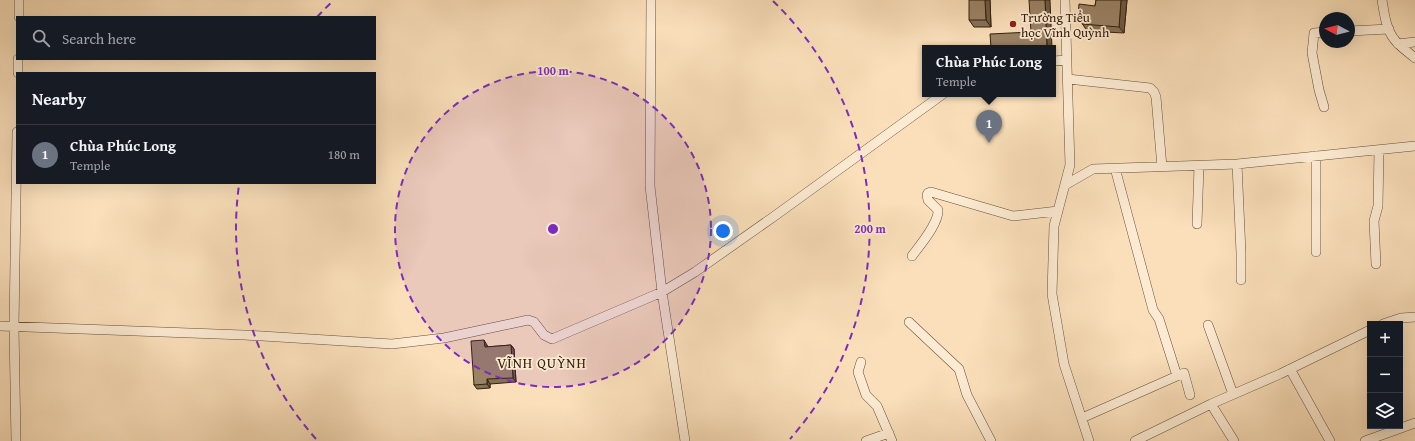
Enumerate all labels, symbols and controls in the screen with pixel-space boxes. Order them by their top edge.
place label: Trường Tiểu học Vĩnh Quỳnh [1021,8,1110,42]
north arrow [1319,12,1355,48]
search box [16,16,376,60]
marker: Trường Tiểu học Vĩnh Quỳnh [1008,19,1018,29]
icon: search [30,27,52,49]
text: Search here [62,28,136,49]
popup [922,45,1056,97]
text: Chùa Phúc Long [936,51,1042,72]
text: 100 m [537,62,570,79]
text: Temple [936,72,976,91]
text: Nearby [32,86,86,111]
pin: 1 [976,110,1002,143]
text: Chùa Phúc Long [70,135,176,156]
text: 1 [42,145,48,164]
text: 180 m [328,145,360,164]
text: Temple [70,156,110,175]
text: 200 m [854,220,887,237]
your location [713,221,733,241]
centre of rings [546,222,560,236]
map controls [1367,321,1403,429]
button: + [1367,321,1403,357]
district label: VĨNH QUỲNH [497,353,587,373]
button: − [1367,357,1403,393]
button: layers [1367,393,1403,429]

